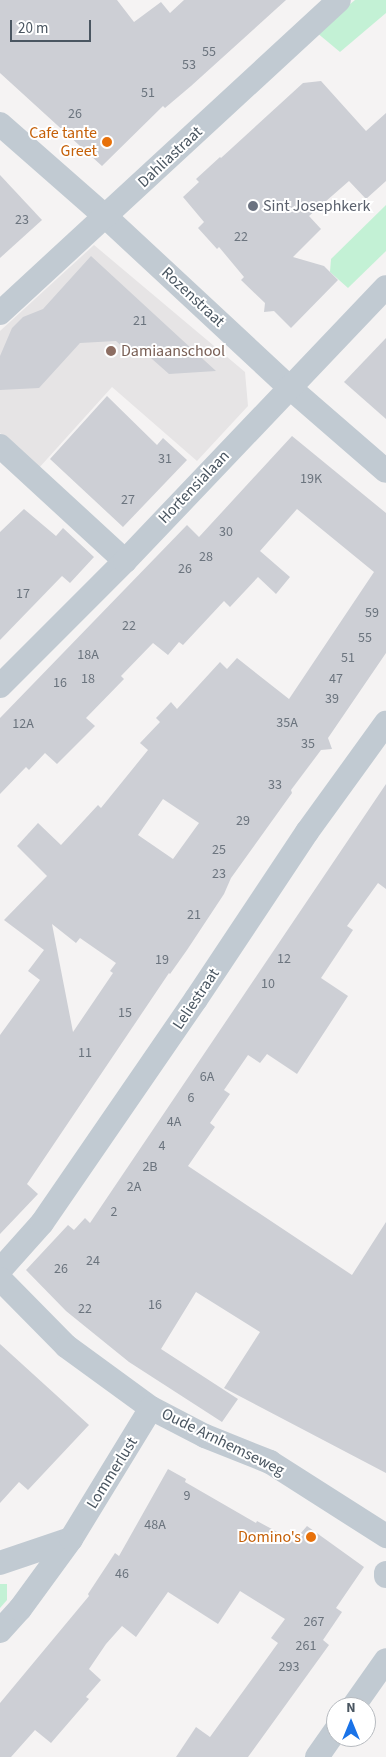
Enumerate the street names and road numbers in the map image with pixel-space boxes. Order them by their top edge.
street label: Dahliastraat [134,122,206,192]
street label: Rozenstraat [158,263,228,331]
street label: Hortensialaan [154,446,234,528]
street label: Leliestraat [169,965,223,1033]
street label: Oude Arnhemseweg [158,1404,288,1480]
street label: Lommerlust [82,1434,142,1512]

